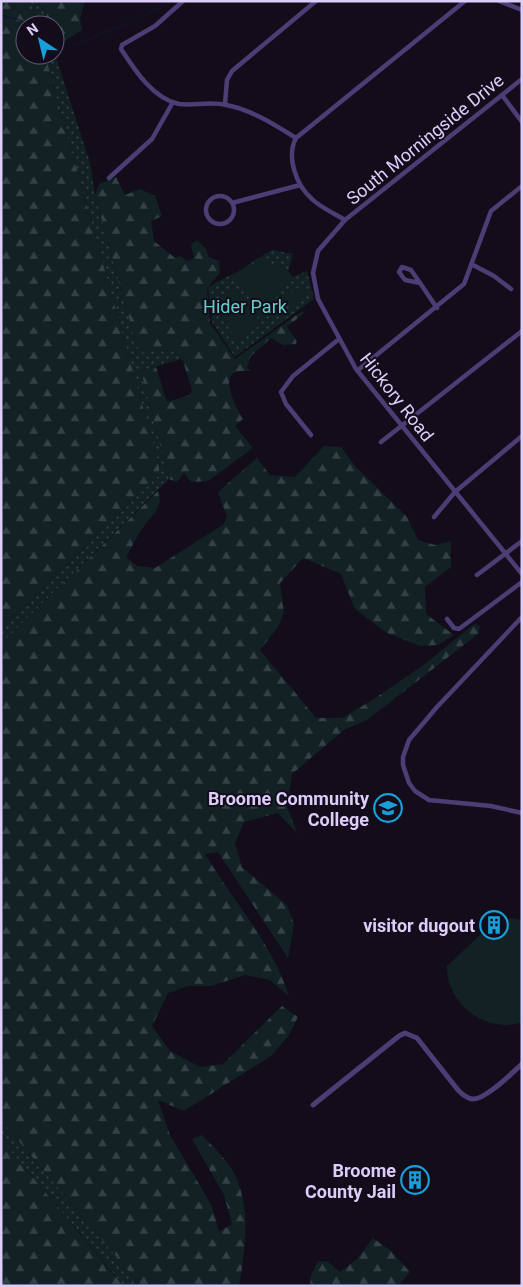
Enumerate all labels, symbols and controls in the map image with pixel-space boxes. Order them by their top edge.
north arrow [15,15,65,65]
text: N [24,20,41,39]
street label: South Morningside Drive [342,69,508,209]
park label: Hider Park [203,296,288,317]
street label: Hickory Road [356,349,438,445]
place label: Broome Community College [208,788,370,830]
school or university icon: Broome Community College [373,793,403,823]
building icon: visitor dugout [479,910,509,940]
place label: visitor dugout [363,915,475,936]
place label: Broome County Jail [305,1160,396,1202]
building icon: Broome County Jail [400,1165,430,1195]

